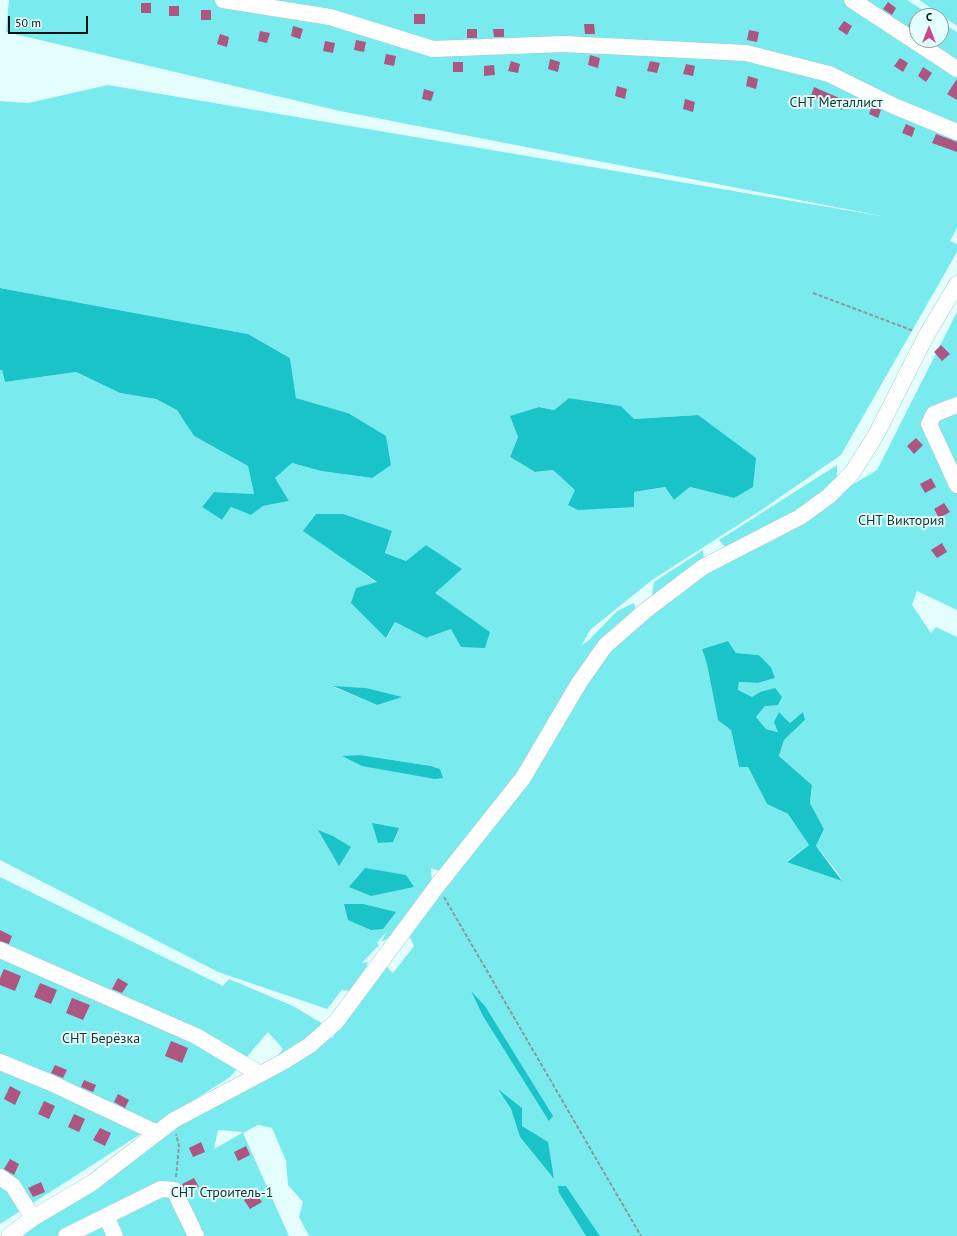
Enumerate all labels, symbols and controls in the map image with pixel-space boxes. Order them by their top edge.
scale bar [10,8,90,34]
north arrow [909,8,949,48]
text: С [926,10,932,24]
text: 50 m [15,15,41,30]
park label: СНТ Металлист [789,95,883,111]
park label: СНТ Виктория [858,513,944,529]
park label: СНТ Берёзка [62,1031,140,1047]
park label: СНТ Строитель-1 [171,1185,273,1201]

